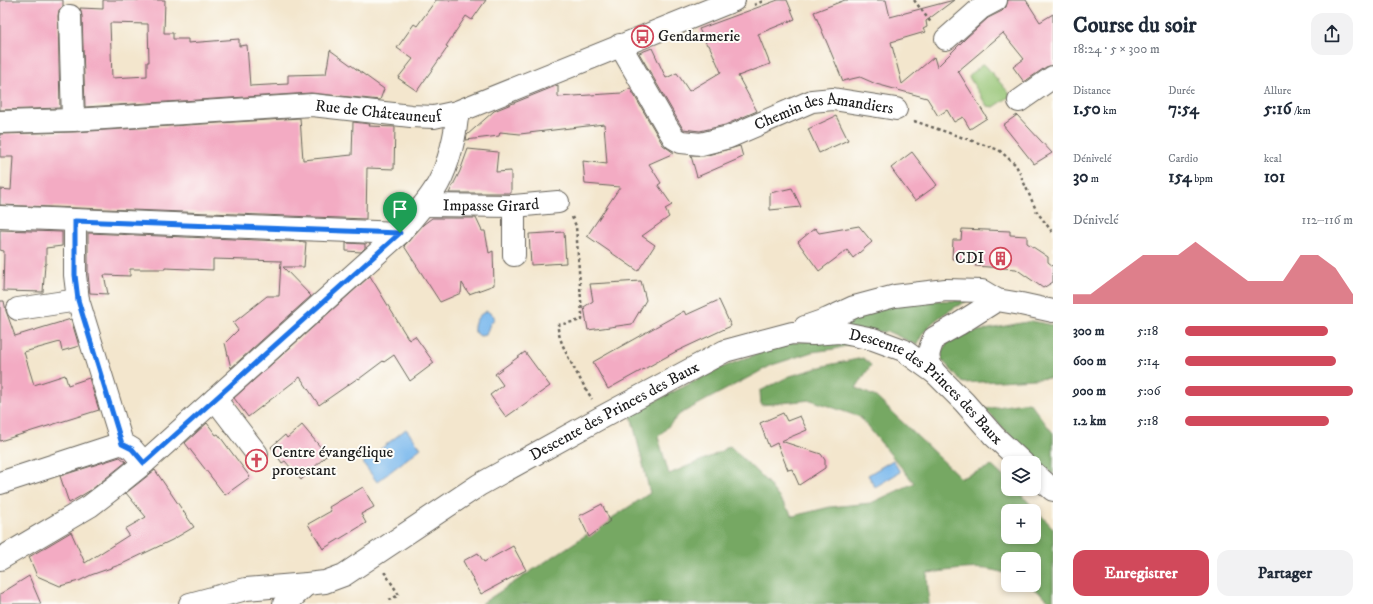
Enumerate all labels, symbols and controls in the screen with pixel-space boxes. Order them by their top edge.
text: Course du soir [1073,12,1197,39]
button: share [1311,13,1353,55]
bus stop icon: Gendarmerie [629,23,655,49]
place label: Gendarmerie [658,26,741,46]
text: 18:24 · 5 × 300 m [1073,41,1160,57]
text: Distance [1073,84,1111,98]
text: Durée [1168,84,1195,98]
text: Allure [1264,84,1291,98]
street label: Chemin des Amandiers [751,89,895,135]
street label: Rue de Châteauneuf [314,95,446,127]
text: 1.50 [1073,98,1101,120]
text: 7:54 [1168,98,1199,120]
text: 5:16 [1264,98,1292,120]
text: km [1101,104,1117,118]
text: /km [1292,104,1311,118]
text: Dénivelé [1073,152,1112,166]
text: Cardio [1168,152,1198,166]
text: kcal [1264,152,1282,166]
text: 30 [1073,166,1089,188]
text: 154 [1168,166,1192,188]
text: 101 [1264,166,1285,188]
text: m [1089,172,1099,186]
text: bpm [1192,172,1213,186]
pin [383,192,417,233]
street label: Impasse Girard [443,194,540,216]
icon: arrive [389,198,411,220]
text: Dénivelé [1073,212,1119,228]
text: 112–116 m [1301,212,1353,228]
building icon: CDI [987,245,1013,271]
place label: CDI [955,248,984,268]
text: 300 m [1073,323,1104,339]
text: 5:18 [1137,323,1158,339]
street label: Descente des Princes des Baux [847,324,1007,449]
text: 600 m [1073,353,1106,369]
text: 5:14 [1137,353,1159,369]
street label: Descente des Princes des Baux [526,357,703,465]
text: 900 m [1073,383,1106,399]
text: 5:06 [1137,383,1161,399]
text: 1.2 km [1073,413,1106,429]
text: 5:18 [1137,413,1158,429]
place label: Centre évangélique protestant [271,442,393,480]
church icon: Centre évangélique protestant [243,448,269,474]
map controls [1001,456,1041,592]
button: layers [1001,456,1041,496]
button: + [1001,504,1041,544]
button: Enregistrer [1073,550,1209,596]
button: Partager [1217,550,1353,596]
button: − [1001,552,1041,592]

